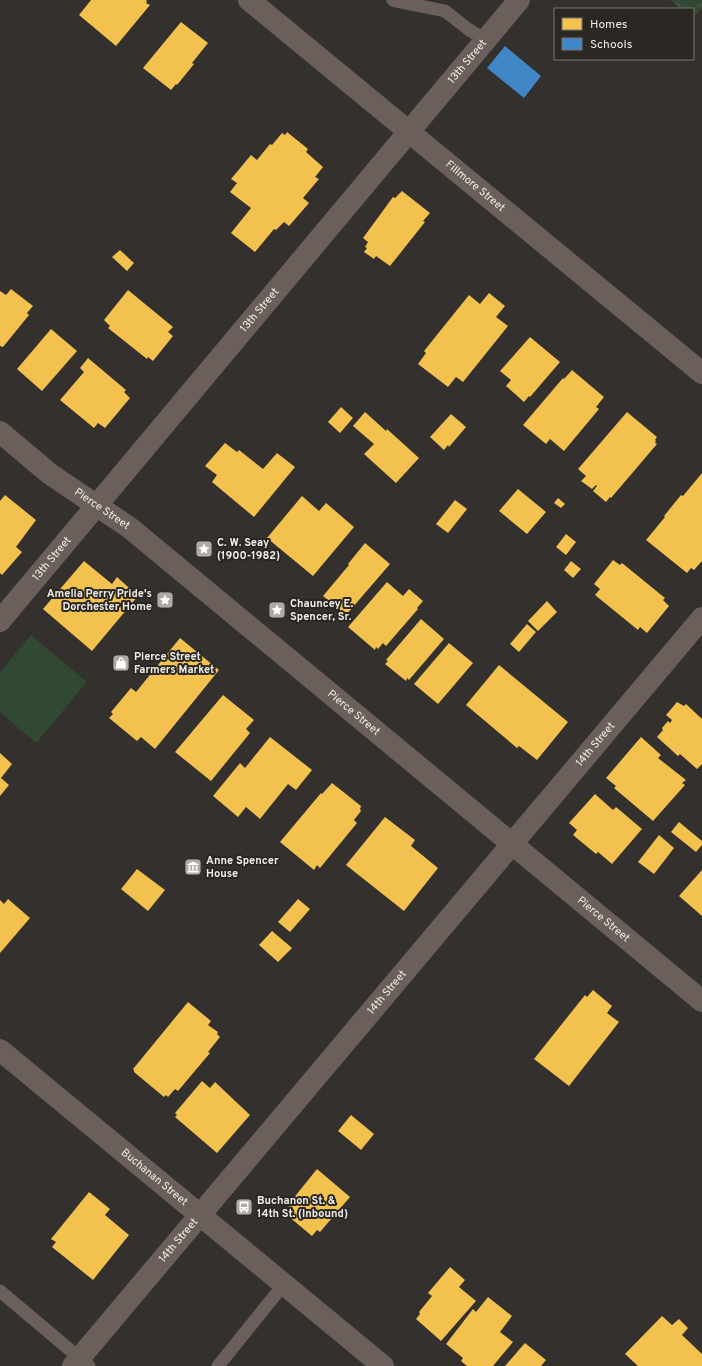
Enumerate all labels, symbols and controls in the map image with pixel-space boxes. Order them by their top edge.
legend [554,8,694,60]
text: Homes [590,17,627,33]
street label: 13th Street [445,37,490,87]
text: Schools [590,37,632,53]
street label: Fillmore Street [442,158,508,215]
street label: 13th Street [237,285,282,335]
street label: Pierce Street [71,485,132,533]
street label: 13th Street [29,534,75,584]
place label: C. W. Seay (1900-1982) [217,536,280,563]
place icon: C. W. Seay (1900-1982) [194,539,214,559]
place label: Amelia Perry Pride's Dorchester Home [47,587,152,614]
place icon: Amelia Perry Pride's Dorchester Home [155,590,175,610]
place label: Chauncey E. Spencer, Sr. [290,597,353,624]
place icon: Chauncey E. Spencer, Sr. [267,600,287,620]
place label: Pierce Street Farmers Market [134,650,214,677]
shop icon: Pierce Street Farmers Market [111,653,131,673]
street label: Pierce Street [324,687,383,739]
street label: 14th Street [573,719,618,770]
place label: Anne Spencer House [206,854,279,881]
museum icon: Anne Spencer House [183,857,203,877]
street label: Pierce Street [574,894,633,945]
street label: 14th Street [364,967,410,1018]
street label: Buchanan Street [118,1146,190,1209]
place label: Buchanon St. & 14th St. (Inbound) [257,1194,348,1221]
bus stop icon: Buchanon St. & 14th St. (Inbound) [234,1197,254,1217]
street label: 14th Street [156,1215,201,1266]

